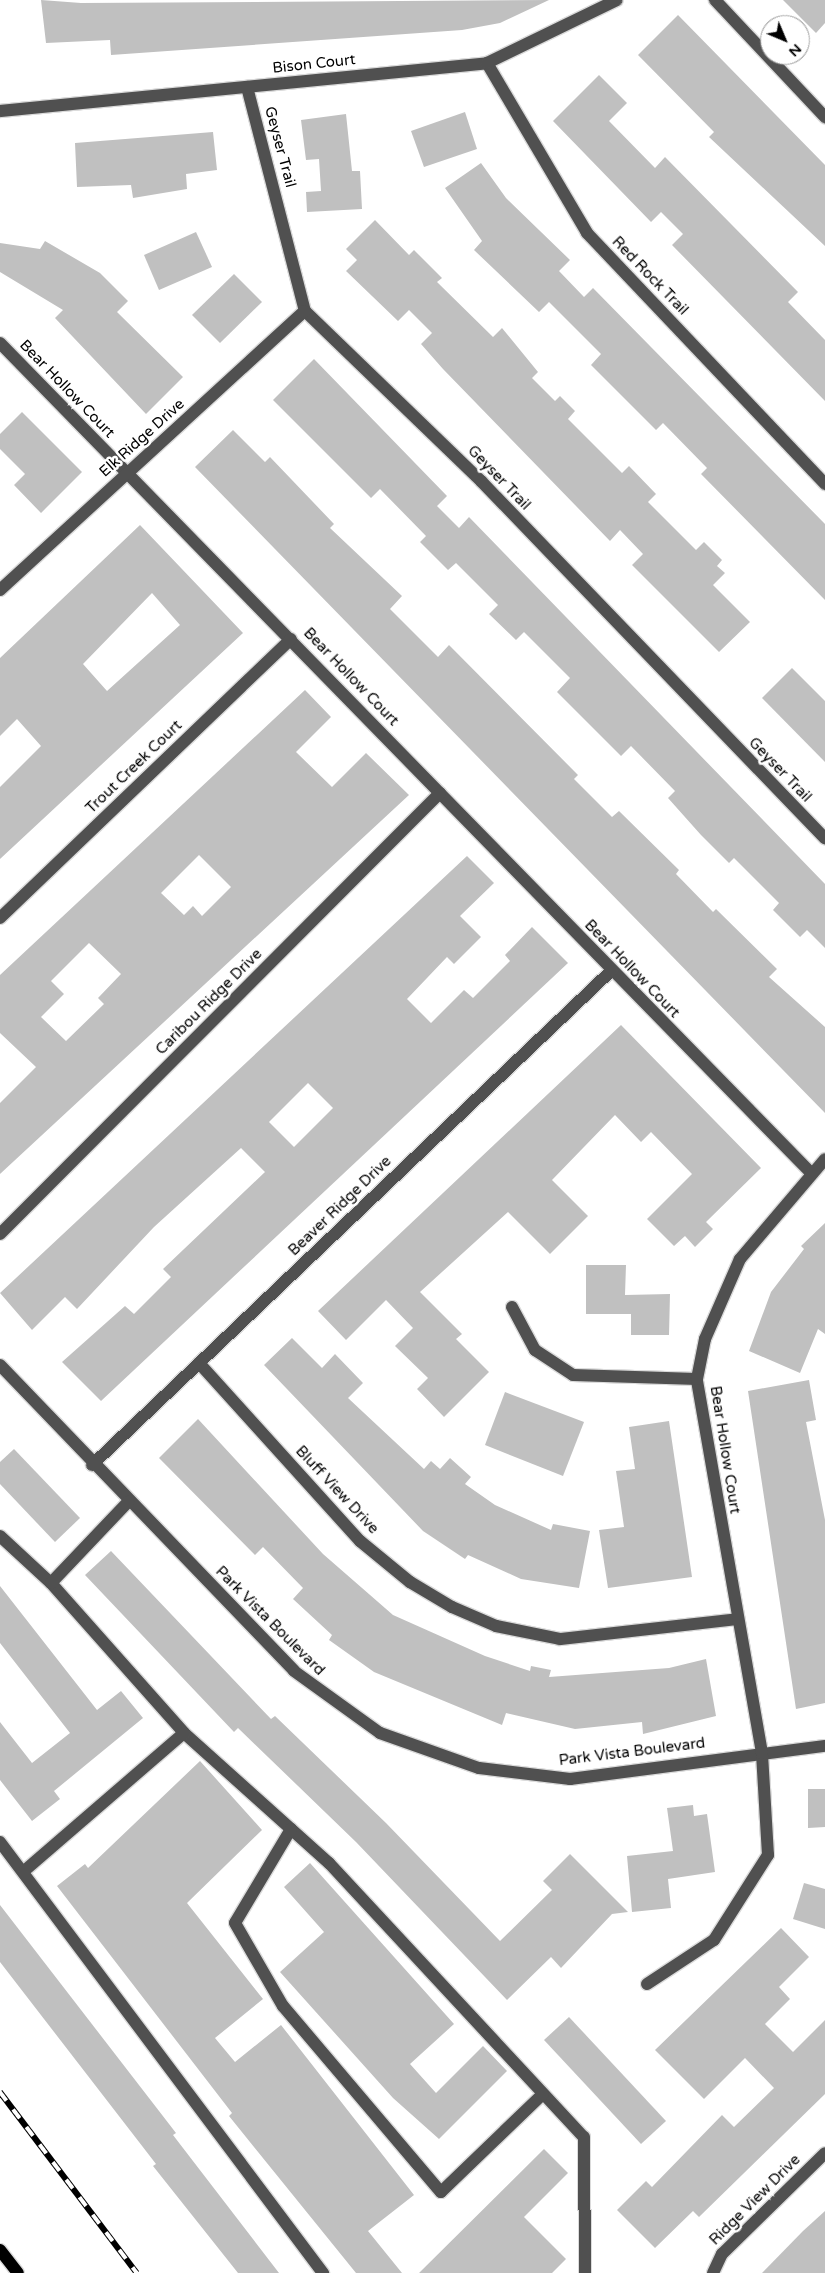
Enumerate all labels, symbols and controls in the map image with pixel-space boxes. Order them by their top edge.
north arrow [760,15,810,65]
text: N [785,40,805,60]
street label: Bison Court [272,51,356,77]
street label: Geyser Trail [261,105,299,189]
street label: Red Rock Trail [608,233,692,319]
street label: Bear Hollow Court [16,336,118,442]
street label: Elk Ridge Drive [96,395,188,481]
street label: Geyser Trail [464,442,534,514]
street label: Bear Hollow Court [300,624,402,730]
street label: Trout Creek Court [82,717,186,817]
street label: Geyser Trail [745,734,815,806]
street label: Bear Hollow Court [581,916,683,1022]
street label: Caribou Ridge Drive [152,945,266,1059]
street label: Beaver Ridge Drive [285,1152,395,1260]
street label: Bear Hollow Court [706,1385,744,1515]
street label: Bluff View Drive [292,1442,382,1538]
street label: Park Vista Boulevard [212,1563,328,1679]
street label: Park Vista Boulevard [558,1734,706,1770]
street label: Ridge View Drive [706,2151,804,2249]

